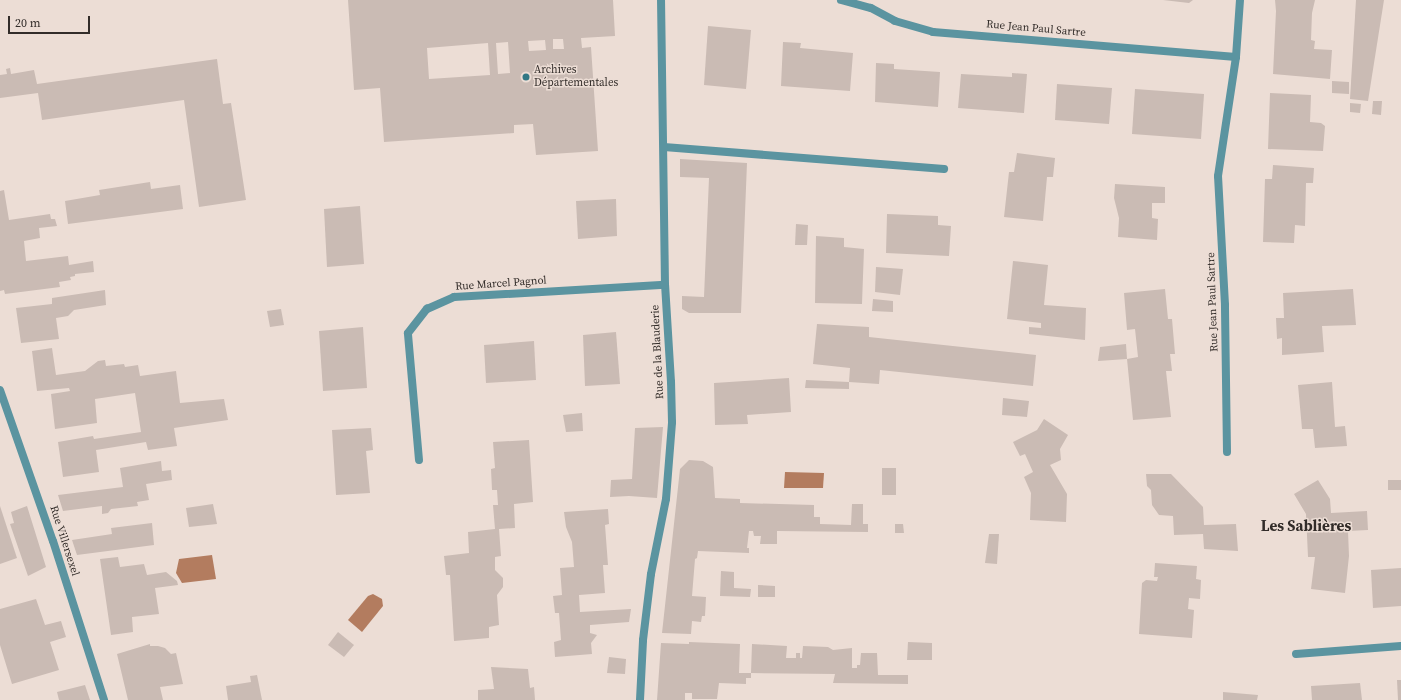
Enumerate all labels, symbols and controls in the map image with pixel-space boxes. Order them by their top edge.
scale bar [10,8,92,34]
text: 20 m [15,15,41,31]
street label: Rue Jean Paul Sartre [986,18,1086,40]
place label: Archives Départementales [534,64,618,90]
marker: Archives Départementales [521,72,531,82]
street label: Rue Jean Paul Sartre [1205,252,1221,352]
street label: Rue Marcel Pagnol [455,274,547,294]
street label: Rue de la Blauderie [649,304,667,400]
street label: Rue Villersexel [46,504,82,578]
district label: Les Sablières [1261,517,1351,535]

